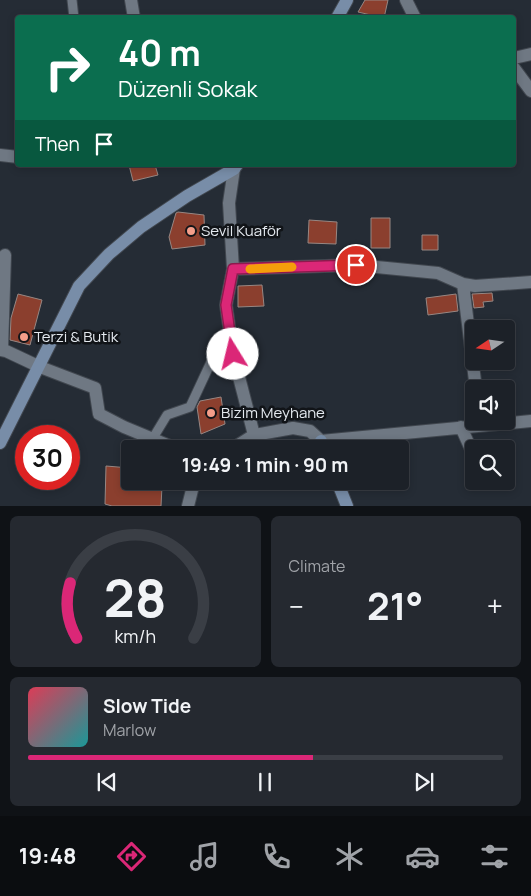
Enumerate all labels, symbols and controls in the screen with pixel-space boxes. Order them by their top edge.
text: 40 m [118,29,201,77]
icon: right [35,35,100,100]
text: Düzenli Sokak [118,74,258,104]
icon: arrive [90,130,118,158]
text: Then [35,131,80,157]
place label: Sevil Kuaför [201,220,282,241]
marker: Sevil Kuaför [185,225,197,237]
pin [335,244,377,286]
icon: arrive [342,251,370,279]
north arrow [465,320,515,370]
map controls [465,320,515,490]
place label: Terzi & Butik [34,326,119,347]
position arrow [206,327,258,379]
marker: Terzi & Butik [18,331,30,343]
button: sound [465,380,515,430]
place label: Bizim Meyhane [221,402,325,423]
marker: Bizim Meyhane [205,407,217,419]
speed limit sign: 30 [15,425,80,490]
button: search [465,440,515,490]
text: 19:49 · 1 min · 90 m [182,452,348,478]
text: Climate [289,555,345,577]
text: 28 [104,562,167,633]
text: 21° [367,579,423,631]
text: − [289,587,304,625]
text: + [487,587,503,625]
text: km/h [114,624,156,648]
text: Slow Tide [103,693,191,719]
text: Marlow [103,719,156,741]
icon: previous [93,768,121,796]
icon: pause [251,768,279,796]
icon: next [410,768,438,796]
icon: directions [114,839,149,874]
icon: music [187,839,222,874]
icon: phone [259,839,294,874]
icon: climate [332,839,367,874]
icon: car [405,839,440,874]
icon: filters [477,839,512,874]
text: 19:48 [19,841,77,871]

